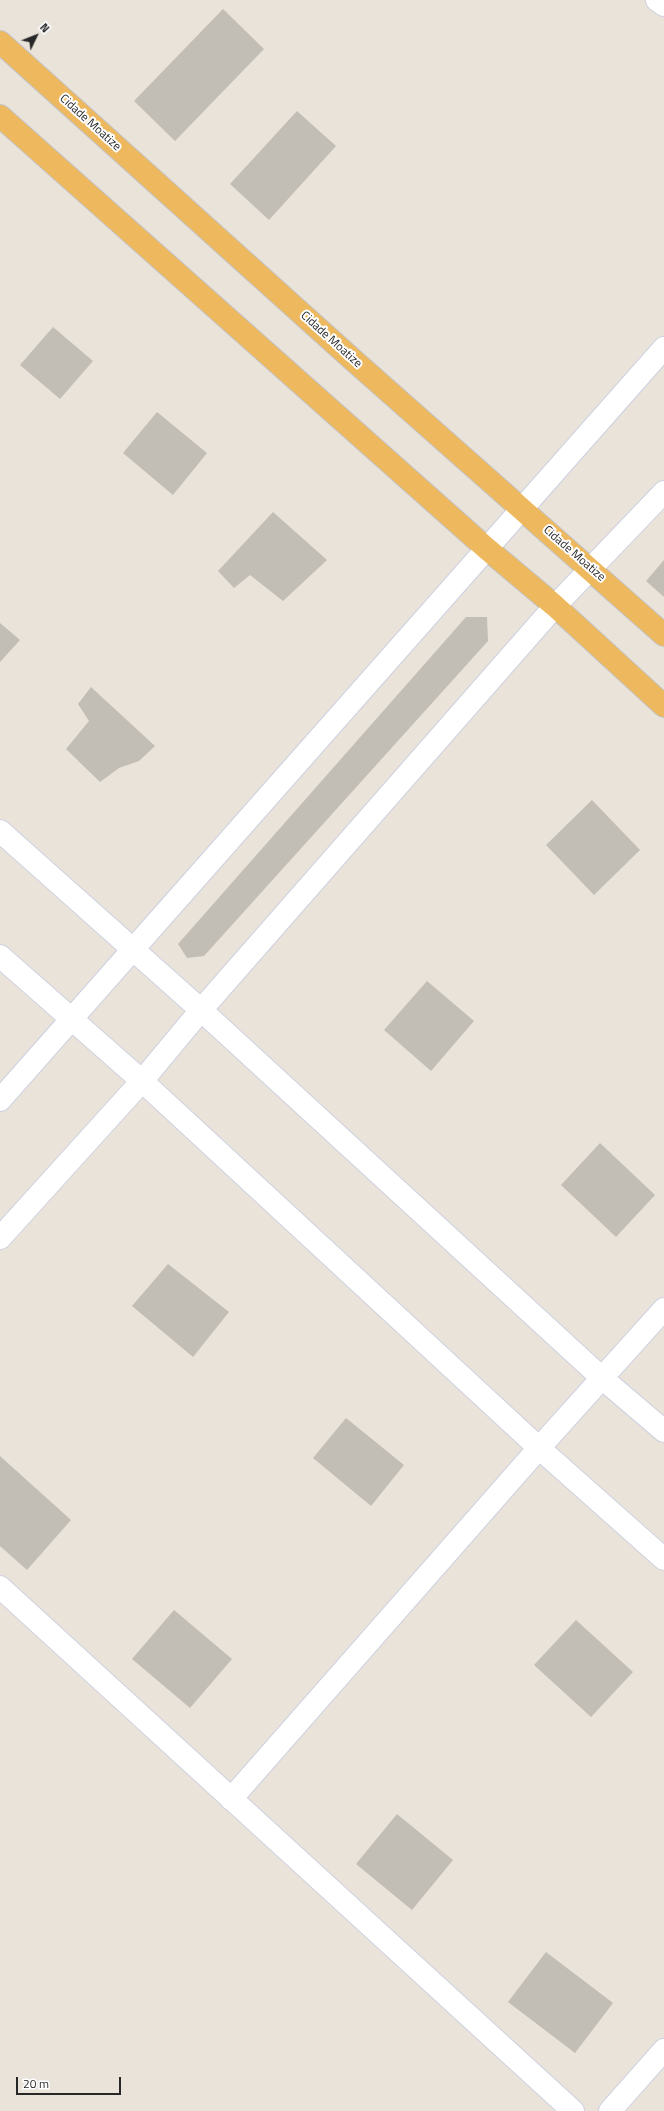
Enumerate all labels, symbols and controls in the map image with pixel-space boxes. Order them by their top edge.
north arrow [16,16,56,56]
text: N [36,20,53,36]
street label: Cidade Moatize [56,92,124,154]
street label: Cidade Moatize [297,309,365,371]
street label: Cidade Moatize [540,523,608,585]
scale bar [18,2069,123,2095]
text: 20 m [23,2074,49,2093]

